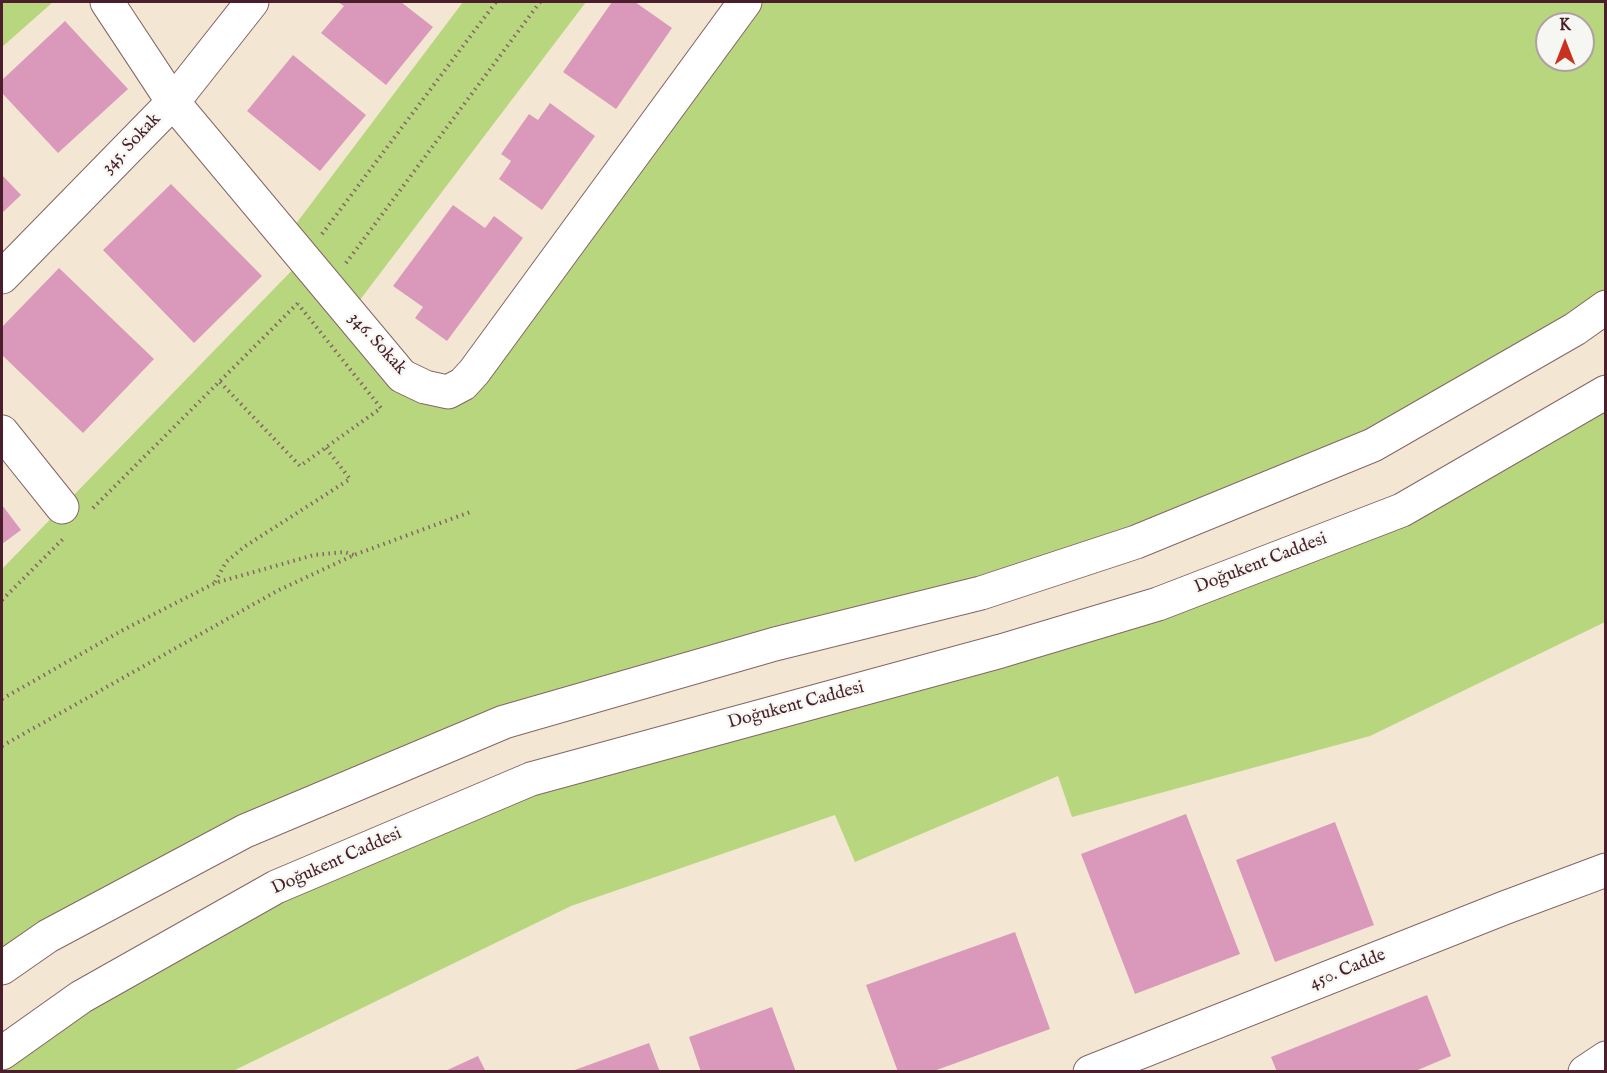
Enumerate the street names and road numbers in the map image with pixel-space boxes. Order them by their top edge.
street label: 345. Sokak [98,109,166,179]
street label: 346. Sokak [343,308,411,380]
street label: Doğukent Caddesi [1192,529,1330,599]
street label: Doğukent Caddesi [726,677,866,735]
street label: Doğukent Caddesi [269,824,405,900]
street label: 450. Cadde [1307,945,1389,995]

